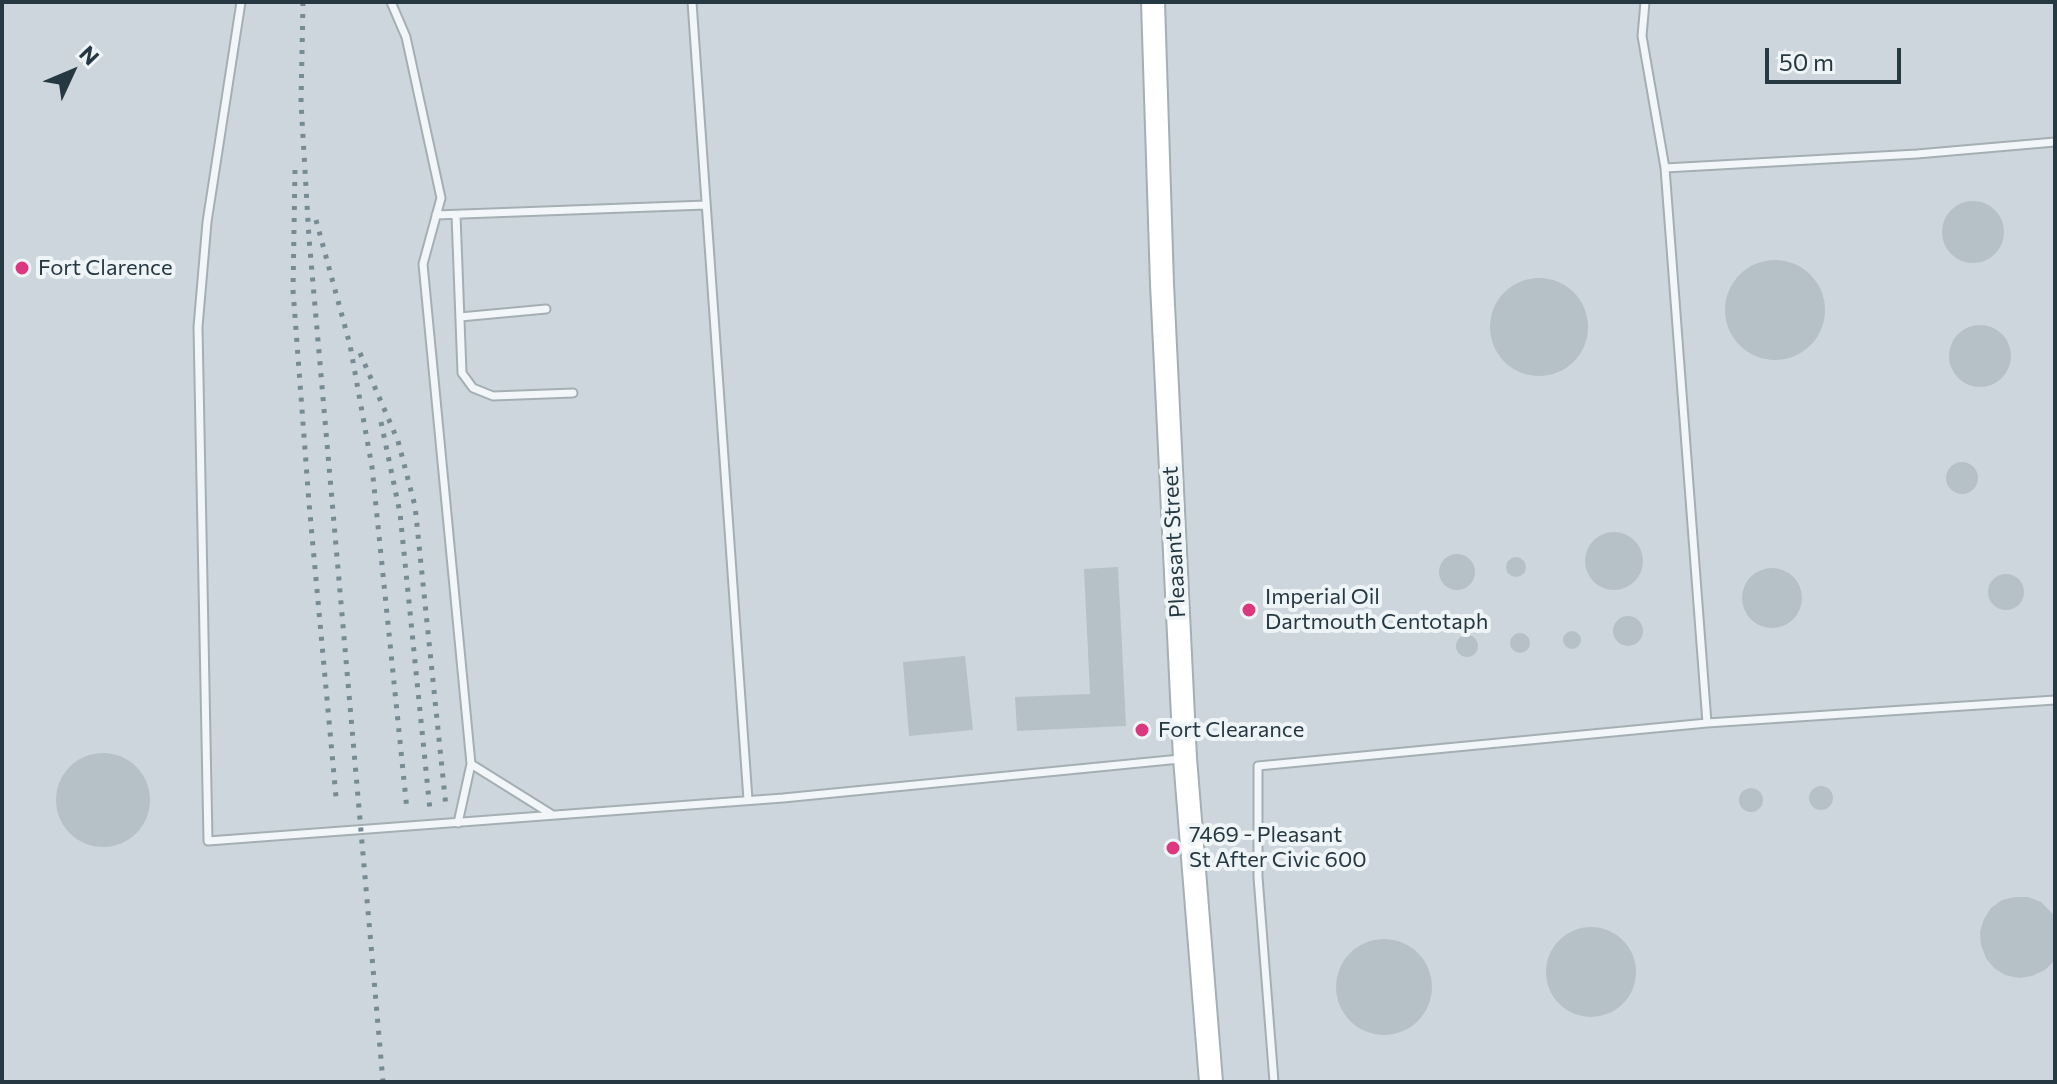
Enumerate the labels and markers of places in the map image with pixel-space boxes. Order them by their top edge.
place label: Fort Clarence [38,255,173,281]
marker: Fort Clarence [13,259,31,277]
place label: Imperial Oil Dartmouth Centotaph [1265,584,1488,636]
marker: Imperial Oil Dartmouth Centotaph [1240,601,1258,619]
place label: Fort Clearance [1158,717,1304,743]
marker: Fort Clearance [1133,721,1151,739]
place label: 7469 - Pleasant St After Civic 600 [1189,822,1367,874]
marker: 7469 - Pleasant St After Civic 600 [1164,839,1182,857]

